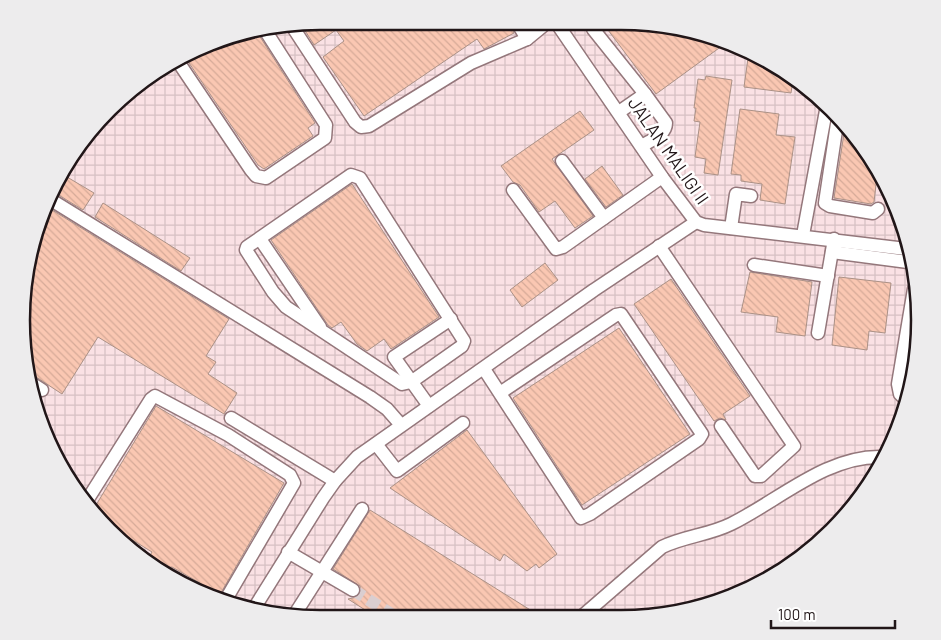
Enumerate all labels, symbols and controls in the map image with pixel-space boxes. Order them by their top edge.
street label: JALAN MALIGI II [624,92,714,208]
scale bar [771,598,895,630]
text: 100 m [778,605,816,623]

